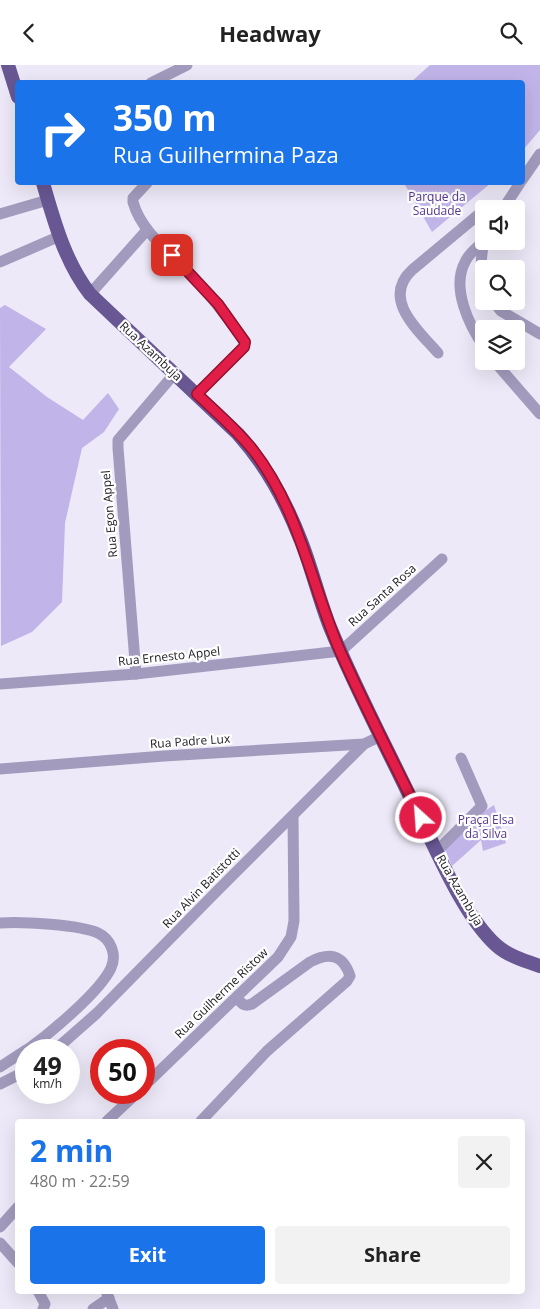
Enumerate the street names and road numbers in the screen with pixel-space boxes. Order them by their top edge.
street label: Rua Azambuja [116,318,186,384]
street label: Rua Egon Appel [97,470,121,558]
street label: Rua Santa Rosa [344,560,420,630]
street label: Rua Ernesto Appel [117,642,221,670]
street label: Rua Padre Lux [149,730,231,752]
street label: Rua Alvin Batistotti [158,844,244,932]
street label: Rua Azambuja [433,851,487,929]
street label: Rua Guilherme Ristow [171,943,272,1042]

